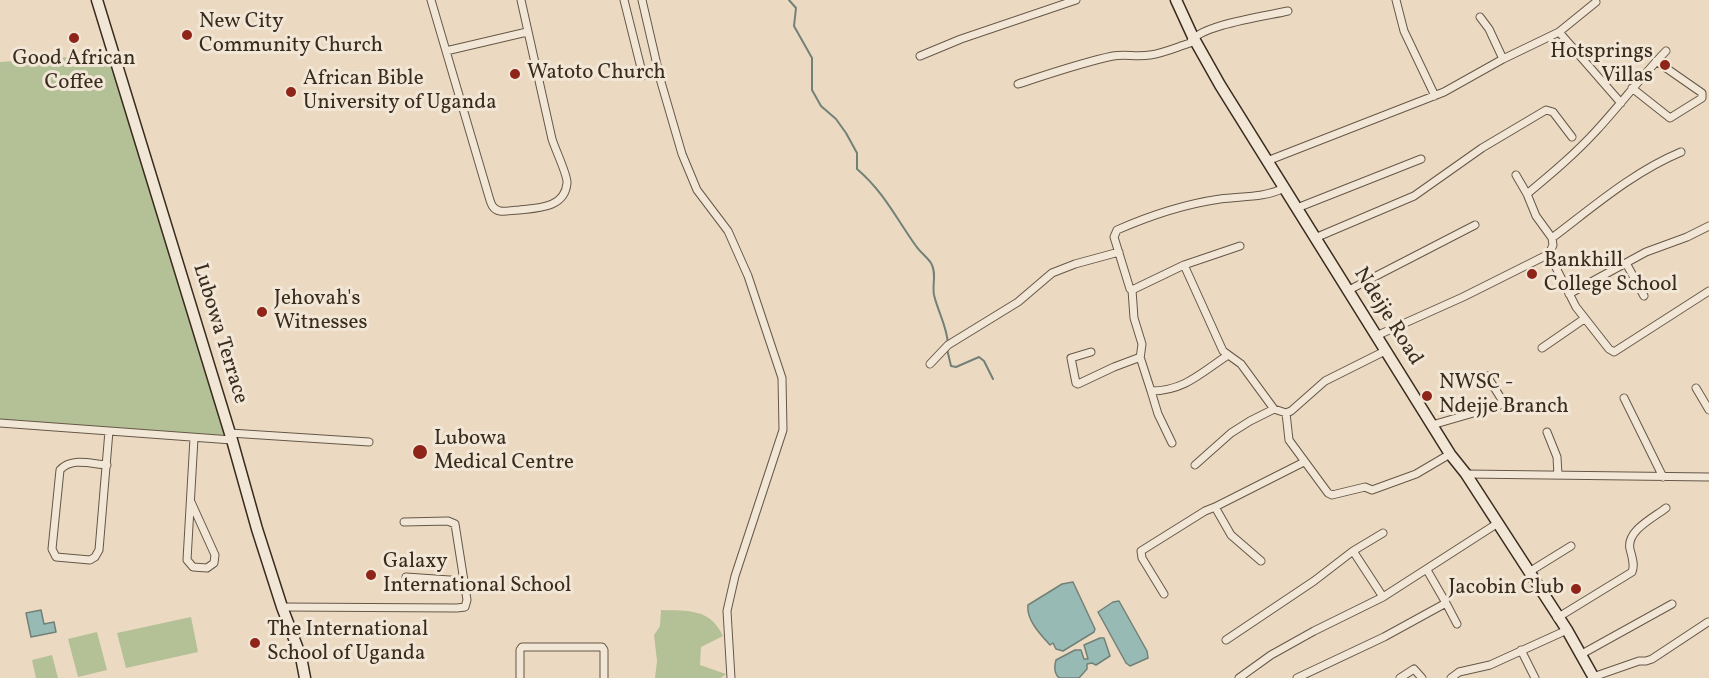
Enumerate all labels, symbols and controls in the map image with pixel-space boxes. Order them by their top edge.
place label: New City Community Church [199,10,383,60]
marker: New City Community Church [180,28,194,42]
marker: Good African Coffee [67,31,81,45]
place label: Hotsprings Villas [1550,40,1653,90]
place label: Good African Coffee [12,47,136,97]
marker: Hotsprings Villas [1658,58,1672,72]
place label: Watoto Church [527,61,666,87]
place label: African Bible University of Uganda [303,67,497,117]
marker: Watoto Church [508,67,522,81]
marker: African Bible University of Uganda [284,85,298,99]
place label: Bankhill College School [1544,249,1677,299]
street label: Lubowa Terrace [186,261,252,407]
street label: Ndejje Road [1347,263,1427,371]
marker: Bankhill College School [1525,267,1539,281]
place label: Jehovah's Witnesses [274,287,368,337]
marker: Jehovah's Witnesses [255,305,269,319]
place label: NWSC - Ndejje Branch [1439,371,1569,421]
marker: NWSC - Ndejje Branch [1420,389,1434,403]
place label: Lubowa Medical Centre [434,427,574,477]
marker: Lubowa Medical Centre [411,443,429,461]
place label: Galaxy International School [383,550,571,600]
marker: Galaxy International School [364,568,378,582]
place label: Jacobin Club [1448,576,1564,602]
marker: Jacobin Club [1569,582,1583,596]
place label: The International School of Uganda [267,618,428,668]
marker: The International School of Uganda [248,636,262,650]

